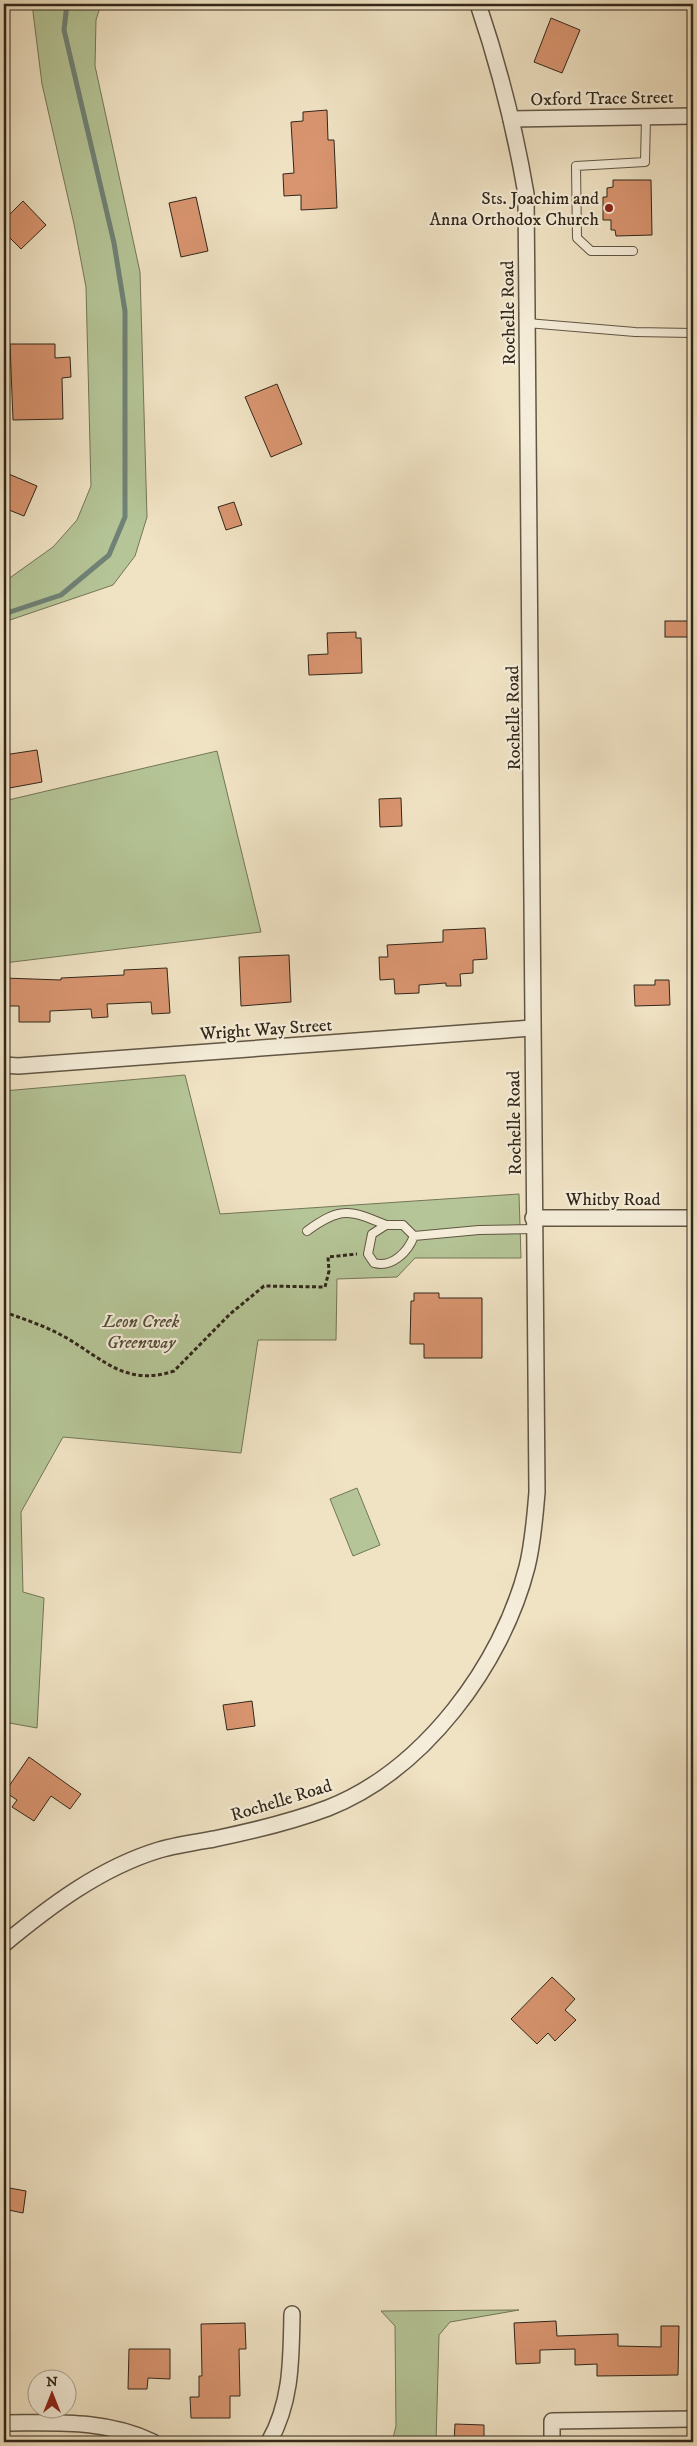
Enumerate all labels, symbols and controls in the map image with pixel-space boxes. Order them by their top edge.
street label: Oxford Trace Street [530,87,674,111]
place label: Sts. Joachim and Anna Orthodox Church [430,188,600,231]
marker: Sts. Joachim and Anna Orthodox Church [603,202,615,214]
street label: Rochelle Road [497,261,521,365]
street label: Rochelle Road [502,666,526,770]
street label: Wright Way Street [198,1014,333,1046]
street label: Rochelle Road [503,1071,527,1175]
street label: Whitby Road [565,1189,660,1211]
park label: Leon Creek Greenway [102,1311,180,1354]
street label: Rochelle Road [228,1775,335,1827]
north arrow [28,2368,78,2418]
text: N [46,2373,58,2391]

